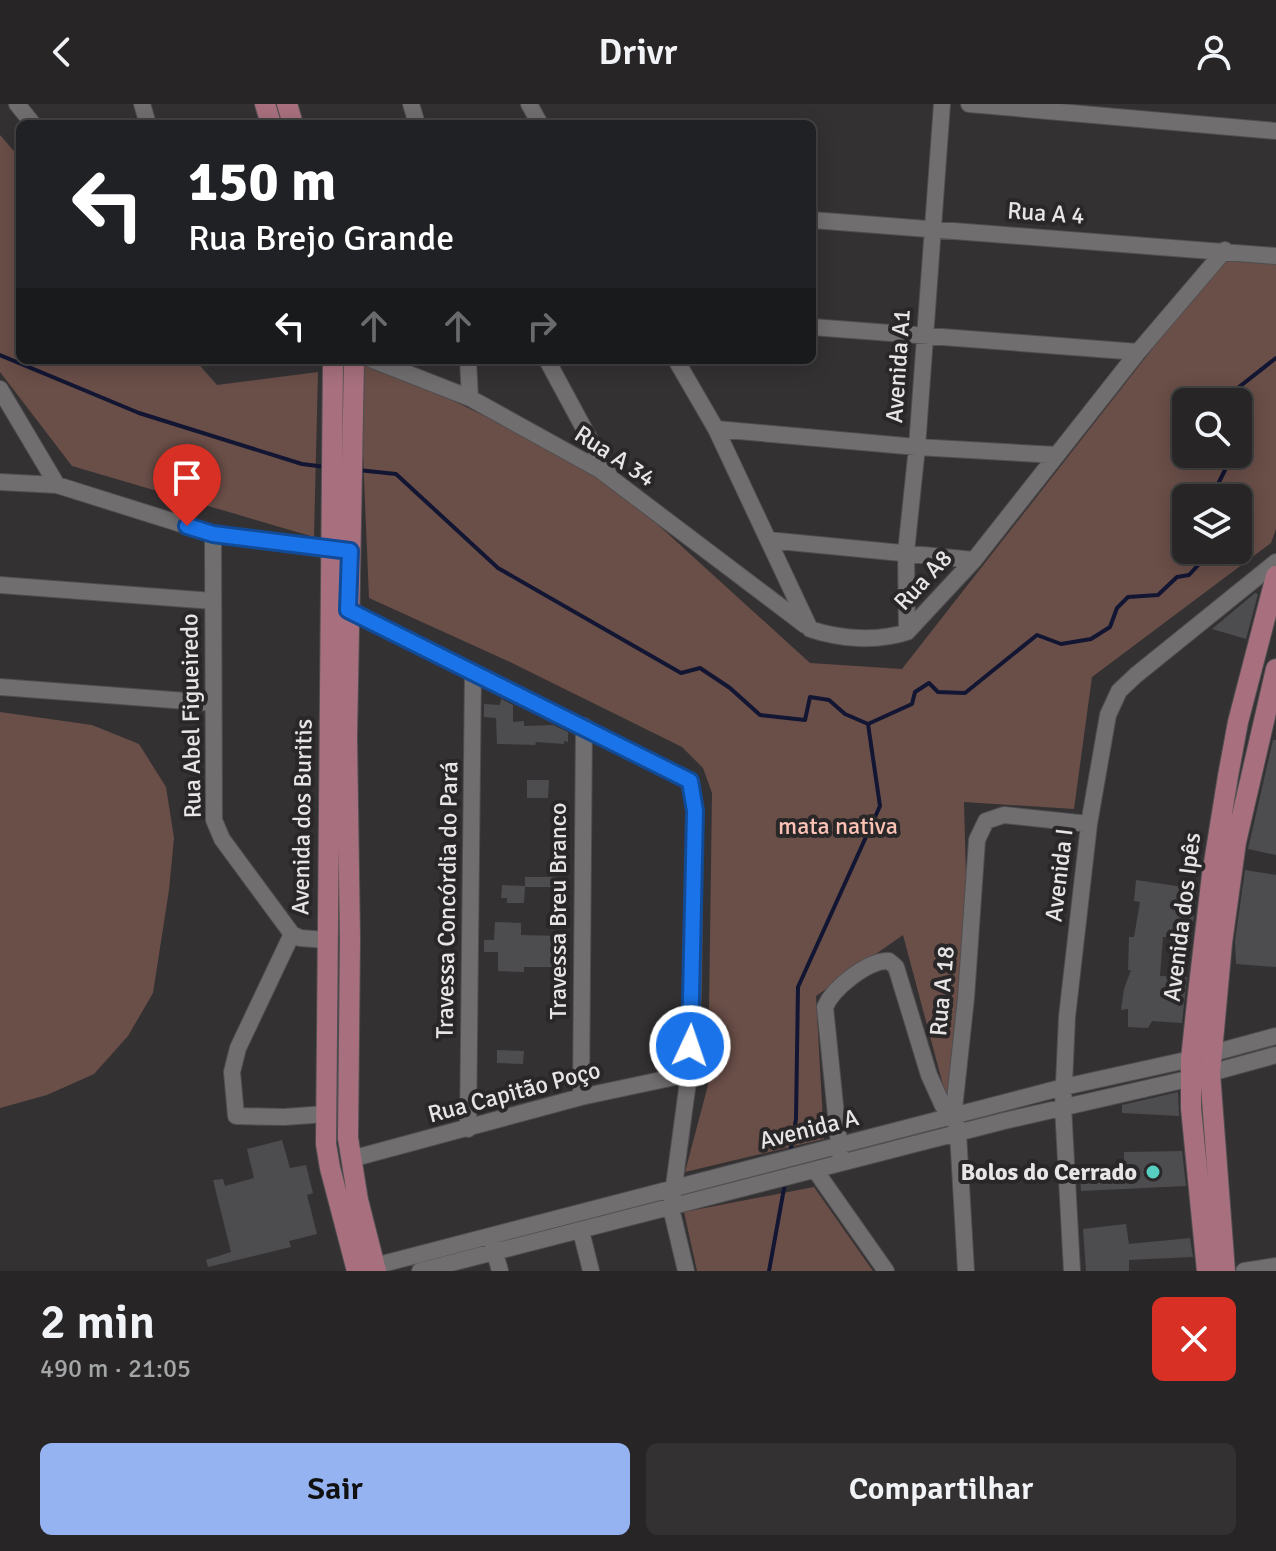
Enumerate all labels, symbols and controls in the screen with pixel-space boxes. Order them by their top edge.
icon: back [40,30,84,74]
text: Drivr [599,30,677,75]
icon: person [1192,30,1236,74]
text: 150 m [188,147,336,216]
icon: left [56,152,160,256]
street label: Rua A 4 [1006,195,1086,231]
text: Rua Brejo Grande [188,216,454,261]
icon: left [268,304,312,348]
icon: ahead [352,304,396,348]
icon: ahead [436,304,480,348]
icon: right [520,304,564,348]
street label: Avenida A1 [879,308,917,424]
map controls [1172,388,1252,564]
button: search [1172,388,1252,468]
street label: Rua A 34 [569,419,661,493]
pin [153,444,221,526]
icon: arrive [165,456,209,500]
button: layers [1172,484,1252,564]
street label: Rua A8 [887,543,959,617]
street label: Rua Abel Figueiredo [174,613,208,819]
street label: Avenida dos Buritis [285,718,319,916]
street label: Travessa Concórdia do Pará [430,761,464,1039]
street label: Travessa Breu Branco [543,803,573,1019]
park label: mata nativa [778,811,898,841]
street label: Avenida I [1038,827,1080,923]
street label: Avenida dos Ipês [1157,831,1207,1003]
street label: Rua A 18 [923,945,961,1037]
position arrow [648,1004,732,1088]
street label: Rua Capitão Poço [424,1055,604,1129]
street label: Avenida A [756,1102,862,1156]
place label: Bolos do Cerrado [960,1157,1137,1187]
marker: Bolos do Cerrado [1144,1163,1162,1181]
text: 2 min [40,1293,155,1352]
button: close [1152,1297,1236,1381]
text: 490 m · 21:05 [40,1353,191,1385]
button: Sair [40,1443,630,1535]
button: Compartilhar [646,1443,1236,1535]

